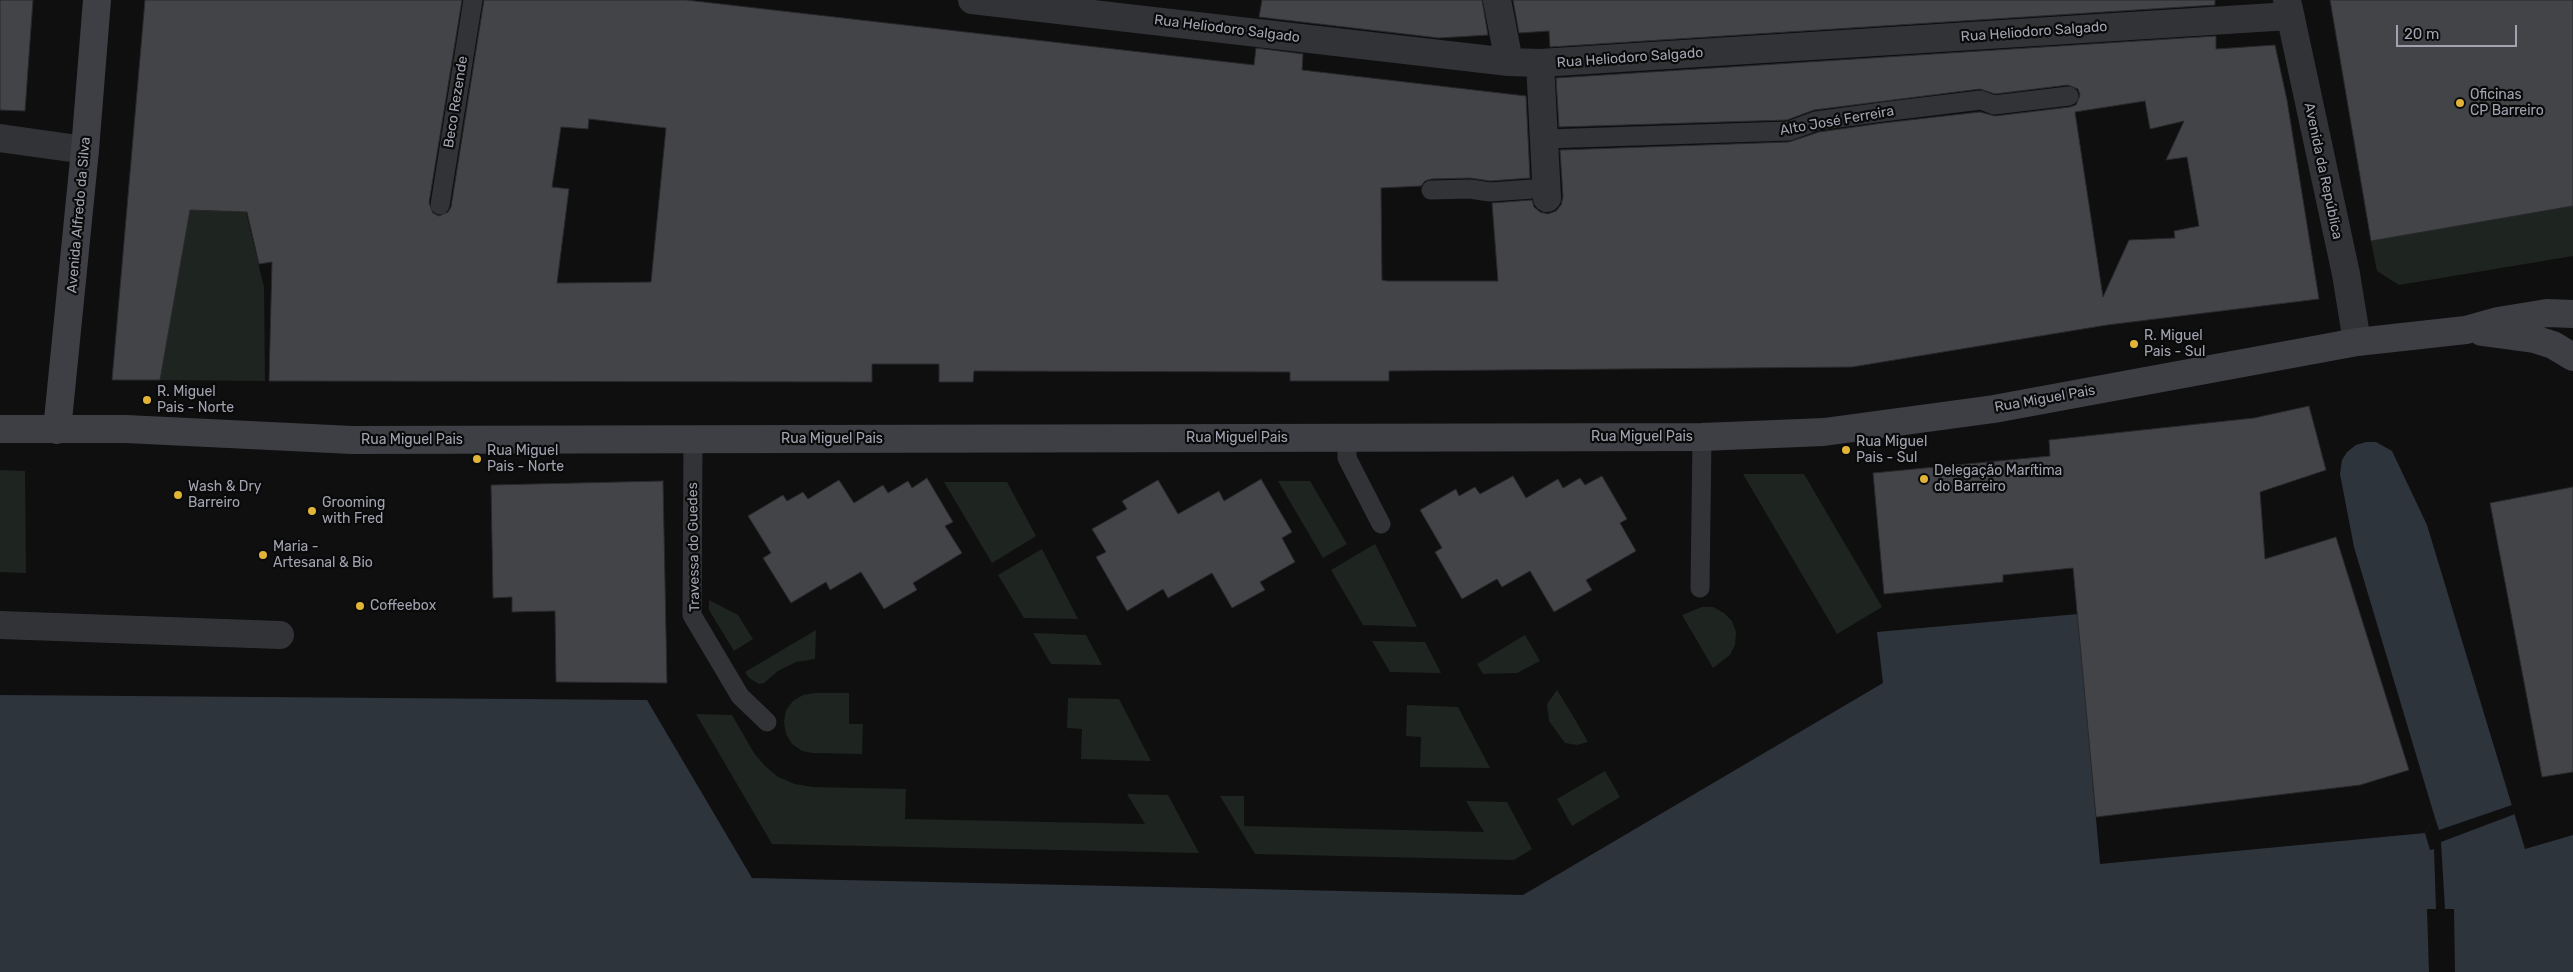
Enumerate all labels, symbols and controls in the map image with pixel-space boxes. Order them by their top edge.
street label: Rua Heliodoro Salgado [1153,12,1301,46]
scale bar [2398,15,2519,47]
street label: Rua Heliodoro Salgado [1960,19,2108,45]
text: 20 m [2404,25,2439,43]
street label: Rua Heliodoro Salgado [1556,45,1704,71]
street label: Beco Rezende [440,55,472,149]
place label: Oficinas CP Barreiro [2470,87,2544,120]
marker: Oficinas CP Barreiro [2454,97,2466,109]
street label: Avenida da República [2300,101,2346,241]
street label: Alto José Ferreira [1779,103,1895,139]
street label: Avenida Alfredo da Silva [64,136,94,294]
place label: R. Miguel Pais - Sul [2144,328,2205,361]
marker: R. Miguel Pais - Sul [2128,338,2140,350]
street label: Rua Miguel Pais [1993,382,2097,416]
place label: R. Miguel Pais - Norte [157,384,234,417]
marker: R. Miguel Pais - Norte [141,394,153,406]
street label: Rua Miguel Pais [1591,429,1693,445]
street label: Rua Miguel Pais [1186,430,1288,446]
street label: Rua Miguel Pais [781,431,883,447]
street label: Rua Miguel Pais [361,432,463,448]
place label: Rua Miguel Pais - Sul [1856,434,1927,467]
place label: Rua Miguel Pais - Norte [487,443,564,476]
marker: Rua Miguel Pais - Sul [1840,444,1852,456]
marker: Rua Miguel Pais - Norte [471,453,483,465]
place label: Delegação Marítima do Barreiro [1934,463,2062,496]
marker: Delegação Marítima do Barreiro [1918,473,1930,485]
place label: Wash & Dry Barreiro [188,479,262,512]
street label: Travessa do Guedes [684,482,704,612]
marker: Wash & Dry Barreiro [172,489,184,501]
place label: Grooming with Fred [322,495,385,528]
marker: Grooming with Fred [306,505,318,517]
place label: Maria - Artesanal & Bio [273,539,373,572]
marker: Maria - Artesanal & Bio [257,549,269,561]
place label: Coffeebox [370,598,436,614]
marker: Coffeebox [354,600,366,612]

